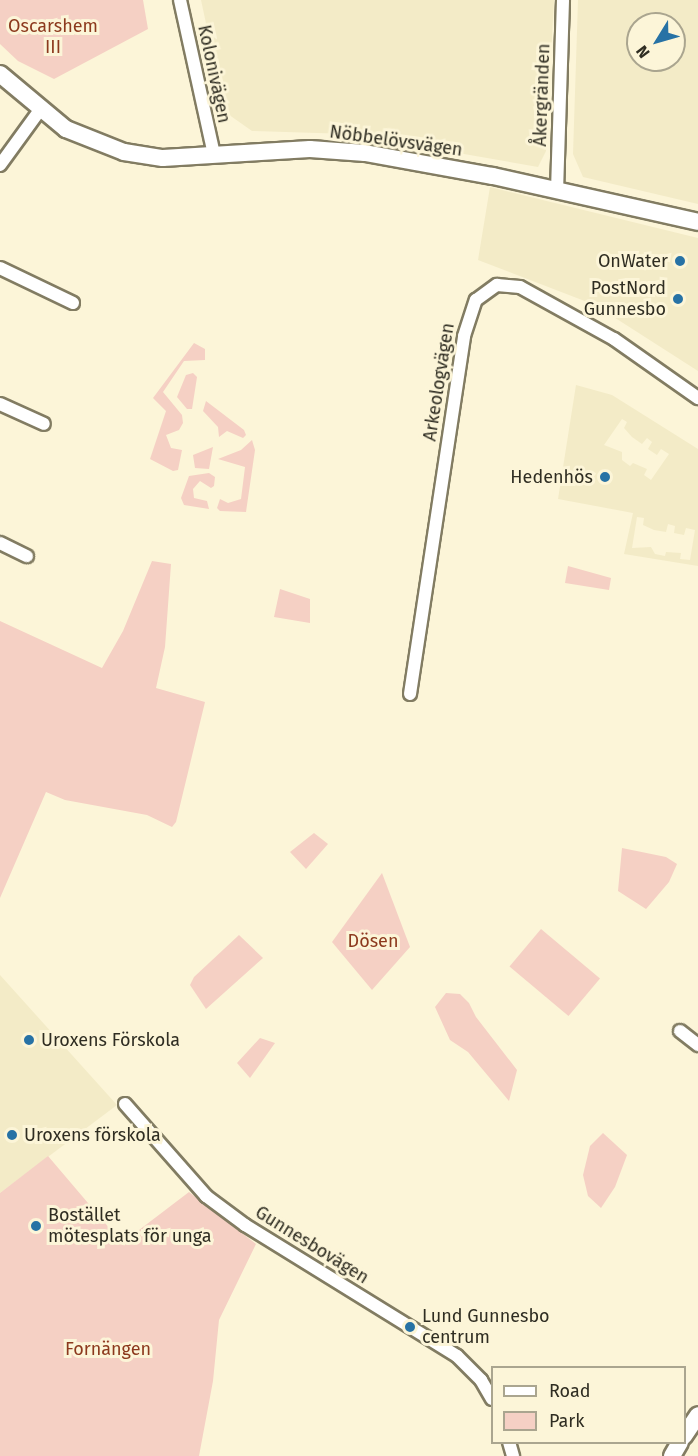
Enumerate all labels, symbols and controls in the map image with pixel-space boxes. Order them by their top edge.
north arrow [626,12,686,72]
park label: Oscarshem III [8,16,98,58]
street label: Kolonivägen [193,23,235,125]
text: N [632,42,654,62]
street label: Åkergränden [529,43,555,147]
street label: Nöbbelövsvägen [328,121,464,161]
place label: OnWater [598,250,668,272]
marker: OnWater [673,254,687,268]
place label: PostNord Gunnesbo [584,278,666,320]
marker: PostNord Gunnesbo [671,292,685,306]
street label: Arkeologvägen [419,321,459,443]
place label: Hedenhös [510,466,593,488]
marker: Hedenhös [598,470,612,484]
park label: Dösen [348,930,398,952]
place label: Uroxens Förskola [41,1029,180,1051]
marker: Uroxens Förskola [22,1033,36,1047]
place label: Uroxens förskola [24,1124,161,1146]
marker: Uroxens förskola [5,1128,19,1142]
street label: Gunnesbovägen [251,1201,373,1289]
place label: Bostället mötesplats för unga [48,1205,212,1248]
marker: Bostället mötesplats för unga [29,1219,43,1233]
place label: Lund Gunnesbo centrum [422,1306,550,1348]
marker: Lund Gunnesbo centrum [403,1320,417,1334]
park label: Fornängen [65,1338,151,1360]
legend [491,1366,686,1444]
text: Road [549,1380,591,1402]
text: Park [549,1410,584,1432]

